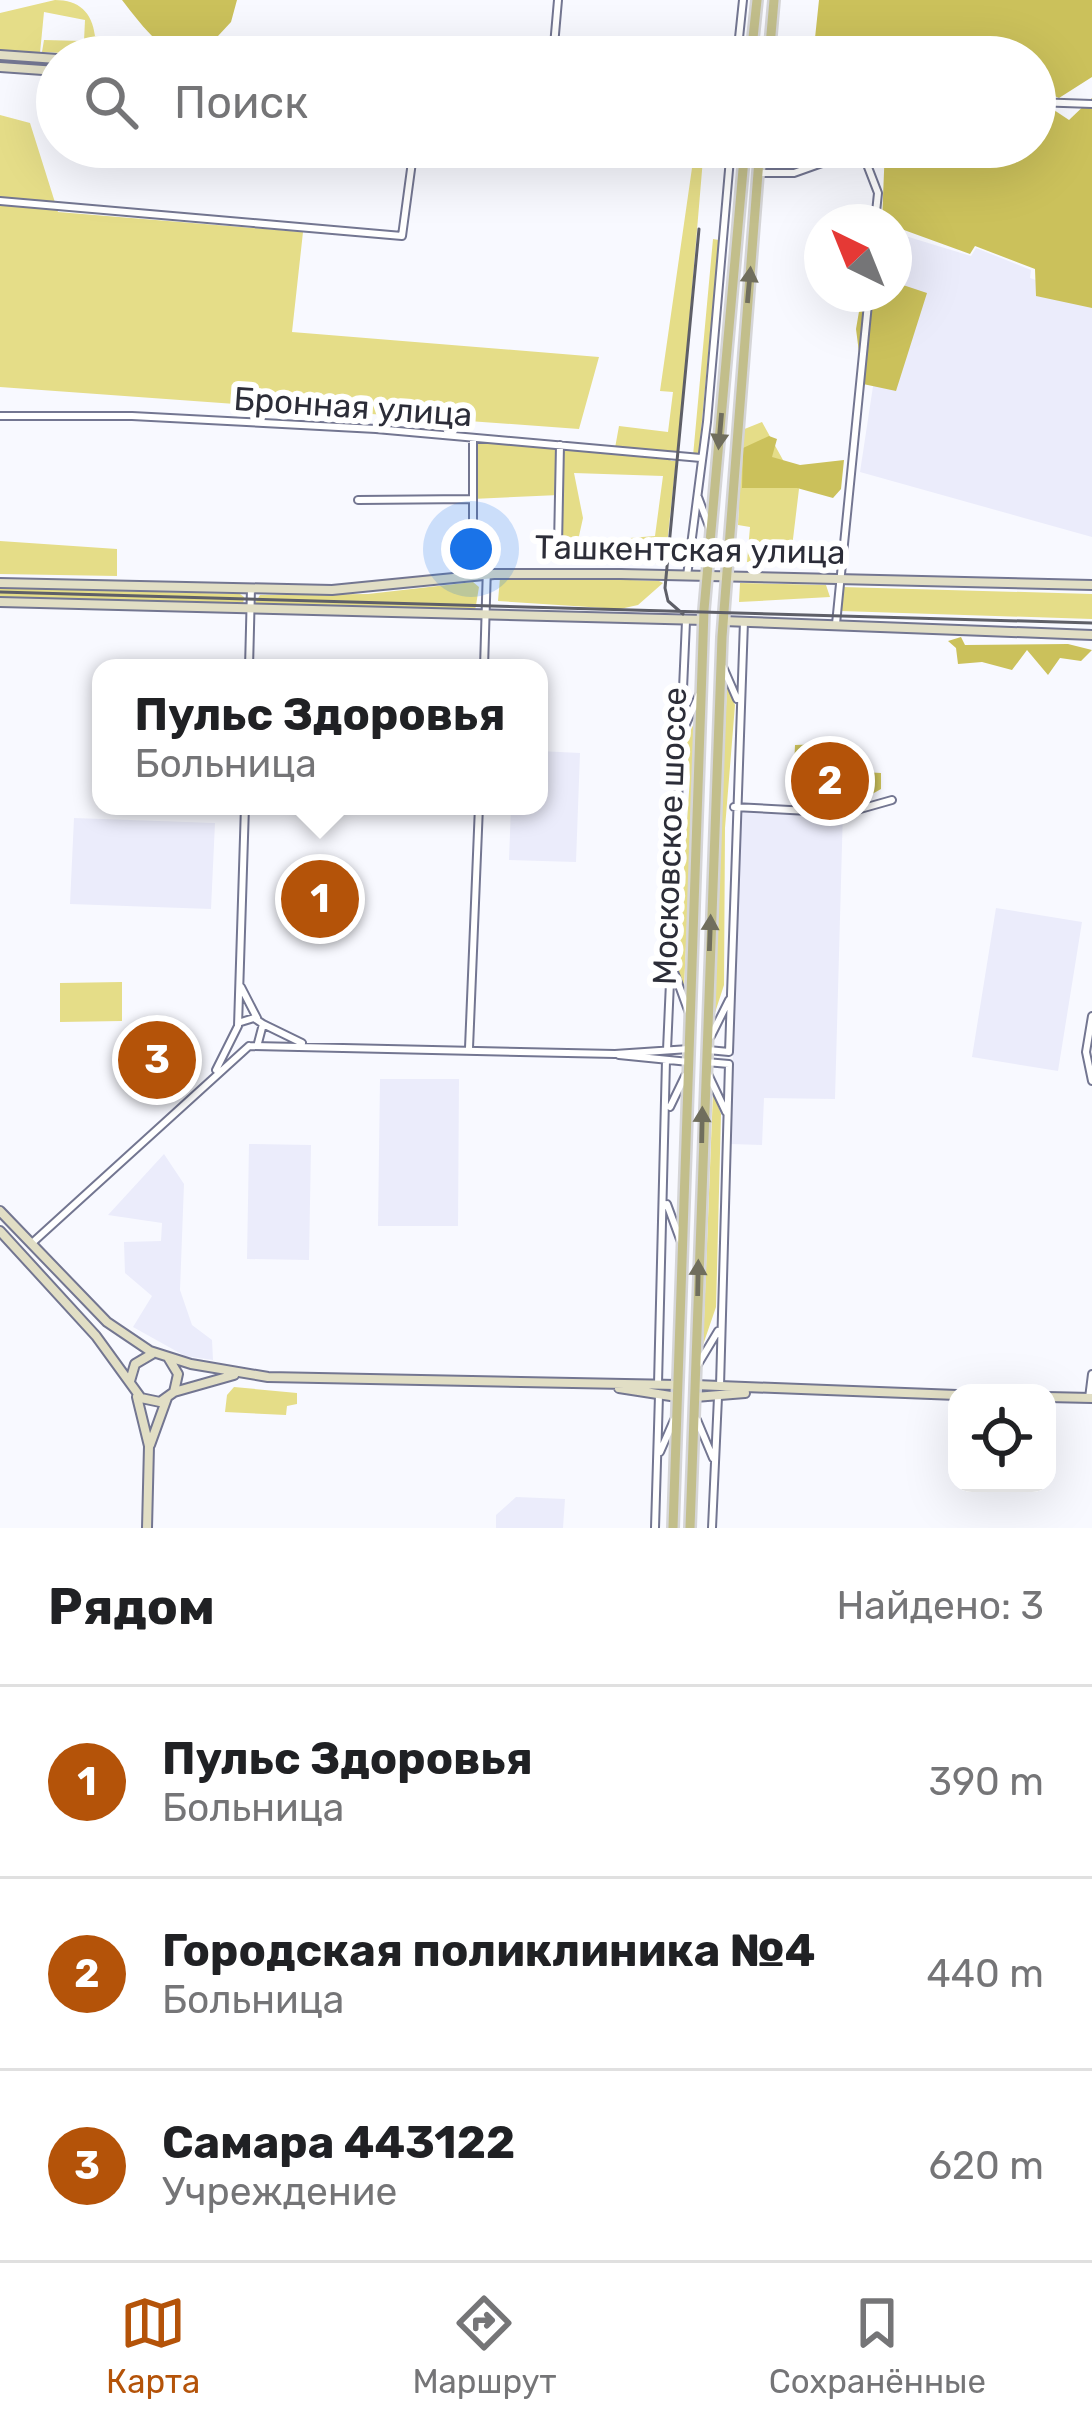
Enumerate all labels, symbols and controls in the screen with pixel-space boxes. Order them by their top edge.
search box [36,36,1056,168]
icon: search [78,69,144,135]
text: Поиск [174,76,308,129]
north arrow [804,204,912,312]
one-way arrow [740,266,759,303]
street label: Бронная улица [232,379,474,434]
one-way arrow [710,413,729,450]
your location [441,519,501,579]
street label: Ташкентская улица [534,527,846,572]
popup [92,659,548,815]
street label: Московское шоссе [645,686,694,986]
text: Пульс Здоровья [135,688,505,741]
pin: 2 [791,736,869,826]
text: Больница [135,741,317,787]
pin: 1 [281,854,359,944]
one-way arrow [701,913,720,951]
pin: 3 [118,1015,196,1105]
one-way arrow [692,1105,711,1143]
one-way arrow [689,1258,708,1296]
map controls [948,1384,1056,1492]
button: locate [948,1384,1056,1492]
text: Рядом [48,1576,215,1637]
text: Найдено: 3 [837,1583,1044,1629]
text: Пульс Здоровья [162,1732,533,1785]
text: 1 [77,1759,97,1805]
text: 390 m [928,1759,1044,1805]
text: Больница [162,1785,344,1831]
text: Городская поликлиника №4 [162,1924,816,1977]
text: 2 [74,1951,100,1997]
text: 440 m [927,1951,1044,1997]
text: Больница [162,1977,344,2023]
text: Самара 443122 [162,2116,515,2169]
text: 3 [74,2143,100,2189]
text: 620 m [929,2143,1044,2189]
text: Учреждение [162,2169,397,2215]
tab: Карта [106,2290,200,2401]
tab: Маршрут [412,2290,556,2401]
tab: Сохранённые [769,2290,986,2401]

